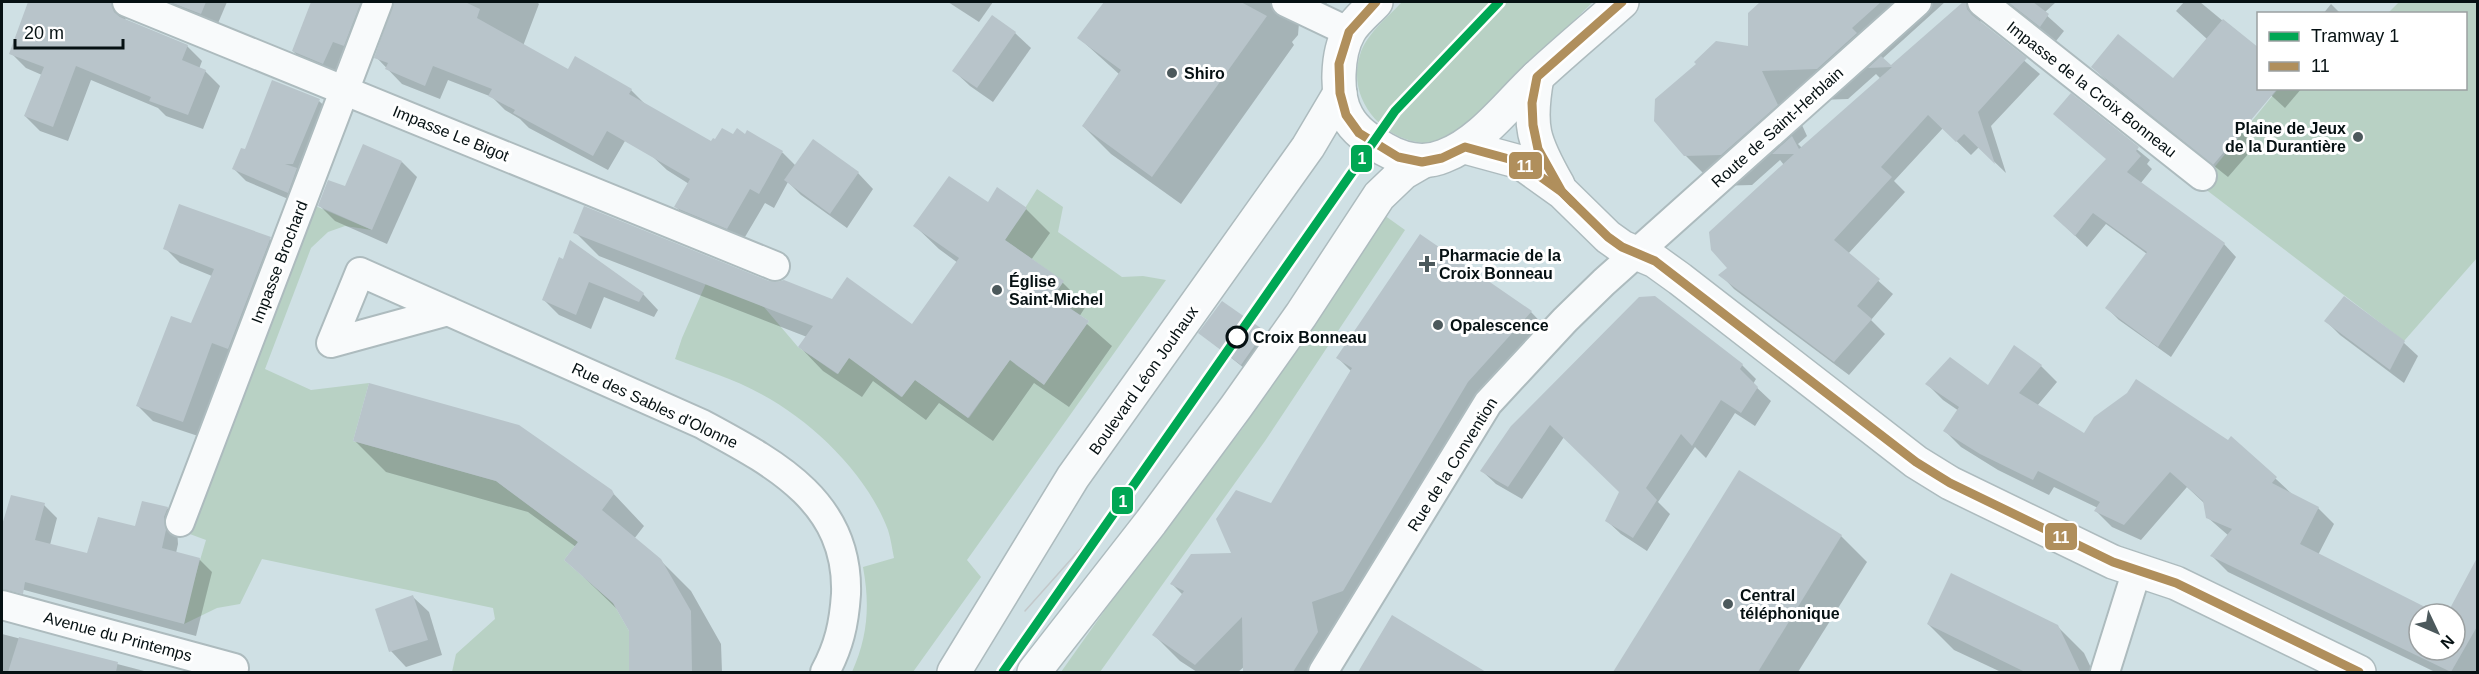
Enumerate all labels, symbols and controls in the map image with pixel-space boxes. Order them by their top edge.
scale bar [15,12,123,50]
legend [2257,12,2467,90]
street label: Impasse de la Croix Bonneau [2004,18,2180,161]
text: 20 m [24,23,64,43]
text: Tramway 1 [2311,26,2399,46]
text: 11 [2311,56,2330,76]
street label: Route de Saint-Herblain [1708,64,1846,191]
place label: Shiro [1184,65,1225,82]
marker: Shiro [1165,66,1179,80]
street label: Impasse Le Bigot [390,102,512,165]
place label: Plaine de Jeux de la Durantière [2225,120,2346,155]
marker: Plaine de Jeux de la Durantière [2351,130,2365,144]
line badge: 1 [1350,144,1373,173]
text: 1 [1358,150,1367,167]
line badge: 11 [1508,151,1543,180]
text: 11 [1517,158,1534,175]
street label: Impasse Brochard [248,199,311,326]
place label: Pharmacie de la Croix Bonneau [1439,247,1561,282]
marker: Pharmacie de la Croix Bonneau [1420,257,1434,271]
place label: Église Saint-Michel [1009,272,1103,308]
marker: Église Saint-Michel [990,283,1004,297]
street label: Boulevard Léon Jouhaux [1086,303,1201,458]
place label: Opalescence [1450,317,1549,334]
marker: Opalescence [1431,318,1445,332]
marker: Croix Bonneau [1226,326,1248,348]
place label: Croix Bonneau [1253,329,1367,346]
street label: Rue des Sables d'Olonne [569,360,740,451]
street label: Rue de la Convention [1404,395,1500,534]
line badge: 1 [1111,486,1134,515]
text: 1 [1119,493,1128,510]
line badge: 11 [2044,522,2078,551]
text: 11 [2053,529,2070,546]
place label: Central téléphonique [1740,587,1840,622]
marker: Central téléphonique [1721,597,1735,611]
north arrow [2407,602,2467,662]
street label: Avenue du Printemps [42,609,194,664]
text: N [2437,632,2458,652]

